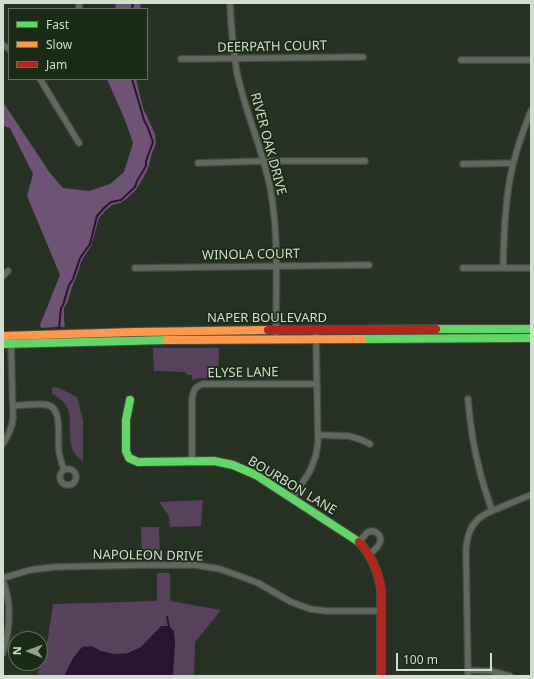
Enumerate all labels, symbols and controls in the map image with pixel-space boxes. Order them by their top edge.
legend [8,8,148,80]
text: Fast [46,16,69,33]
text: Slow [46,36,72,53]
street label: DEERPATH COURT [217,38,327,56]
text: Jam [46,56,67,73]
street label: RIVER OAK DRIVE [247,91,289,197]
street label: WINOLA COURT [202,246,300,264]
street label: NAPER BOULEVARD [207,310,327,326]
street label: ELYSE LANE [207,365,279,381]
street label: BOURBON LANE [245,453,339,519]
street label: NAPOLEON DRIVE [93,547,203,565]
north arrow [8,631,48,671]
scale bar [398,645,494,671]
text: N [9,646,24,655]
text: 100 m [403,651,438,668]

